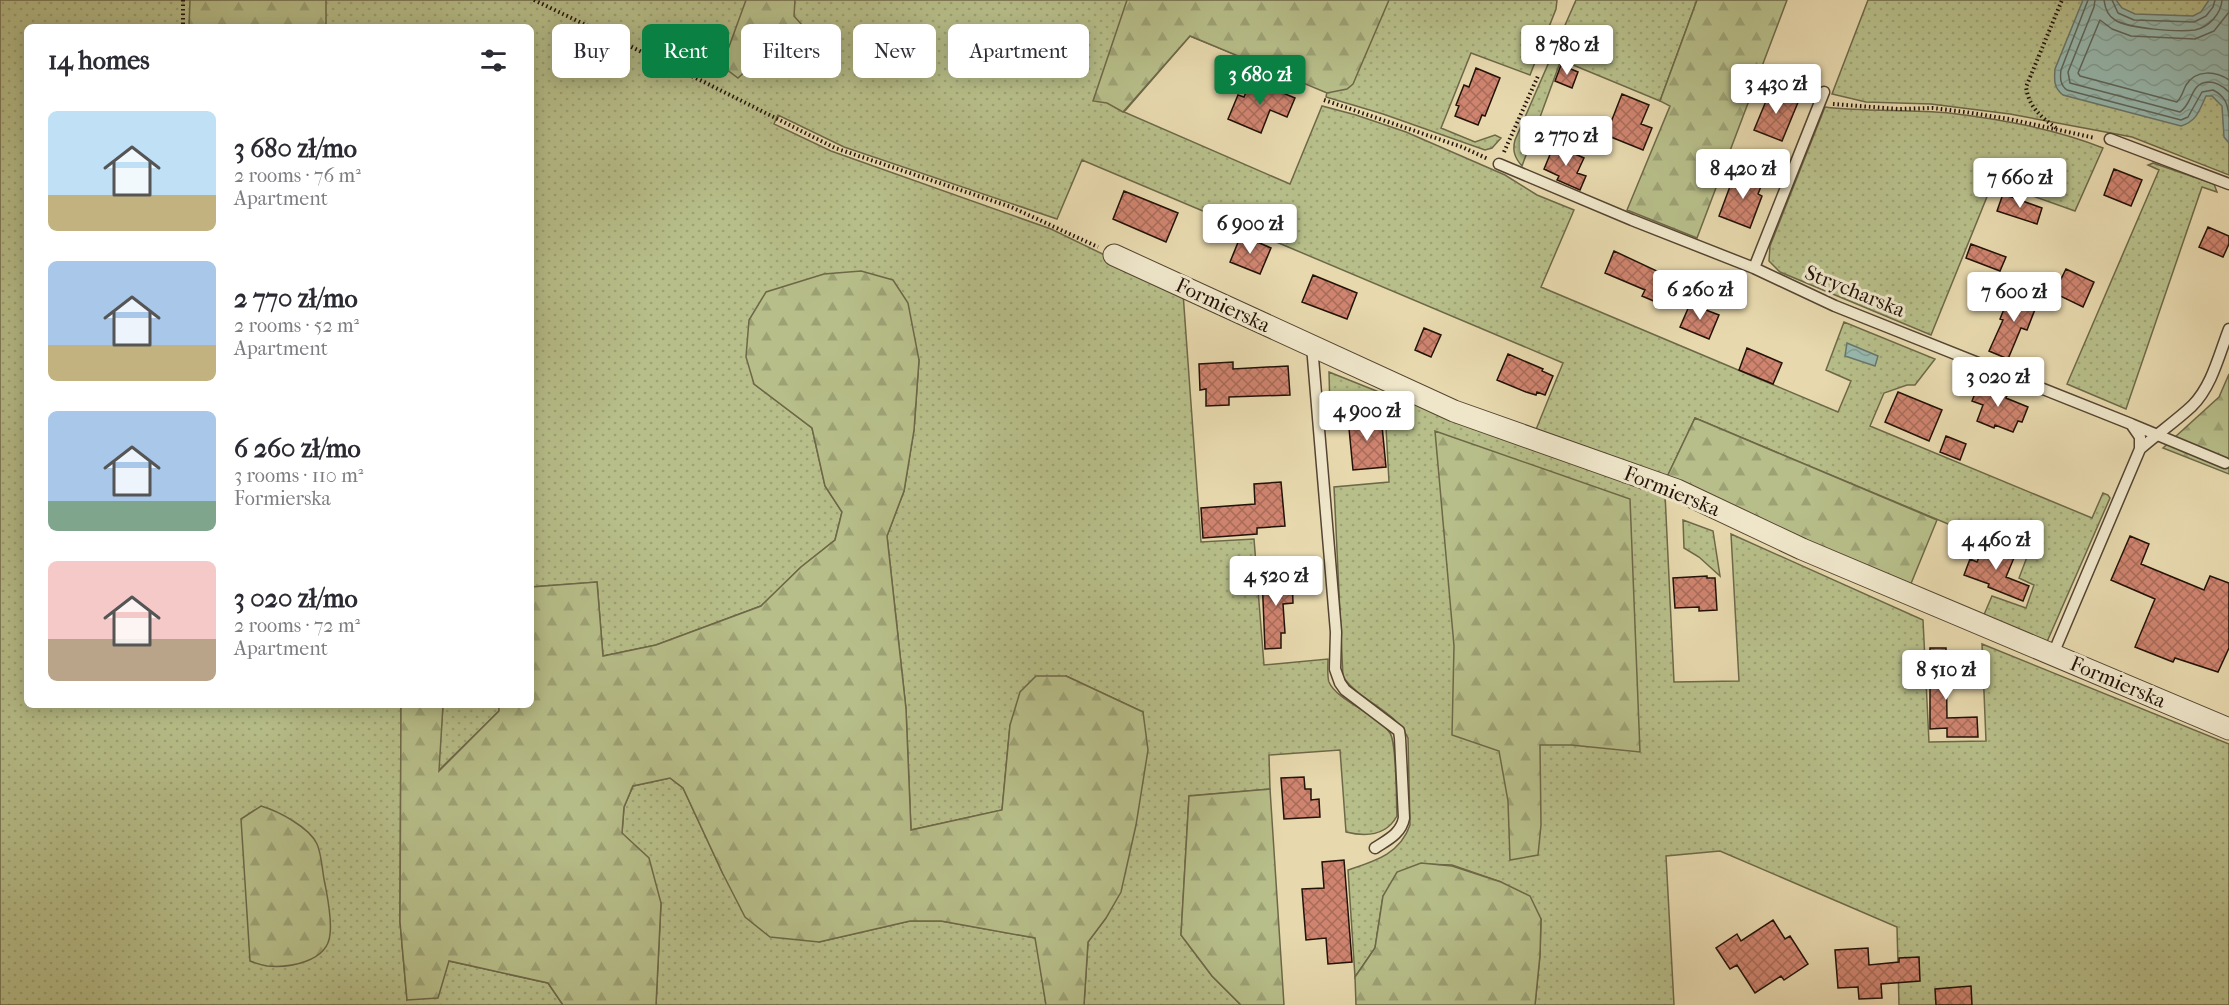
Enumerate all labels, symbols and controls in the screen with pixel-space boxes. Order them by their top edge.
chip: Buy [552,24,630,78]
chip: Rent [642,24,729,78]
chip: Filters [741,24,841,78]
chip: New [853,24,936,78]
chip: Apartment [948,24,1089,78]
pin: 8 780 zł [1505,25,1629,76]
text: 8 780 zł [1535,33,1599,56]
icon: filters [477,44,510,77]
text: 14 homes [48,45,150,76]
pin: 3 680 zł [1198,55,1322,106]
text: 3 680 zł [1228,63,1292,86]
pin: 3 430 zł [1714,64,1838,115]
text: 3 430 zł [1745,72,1807,95]
pin: 2 770 zł [1504,116,1628,167]
text: 2 770 zł [1534,124,1598,147]
text: 3 680 zł/mo [234,133,357,164]
icon: home [96,135,168,207]
pin: 8 420 zł [1681,149,1805,200]
text: 8 420 zł [1710,157,1776,180]
pin: 7 660 zł [1958,158,2082,209]
text: 2 rooms · 76 m² [234,164,361,187]
text: 7 660 zł [1987,166,2053,189]
text: Apartment [234,187,328,210]
pin: 6 900 zł [1188,204,1312,255]
text: 6 900 zł [1217,212,1283,235]
street label: Strycharska [1801,260,1909,322]
pin: 6 260 zł [1638,270,1762,321]
pin: 7 600 zł [1952,272,2076,323]
street label: Formierska [1172,273,1274,337]
text: 6 260 zł [1667,278,1733,301]
text: 7 600 zł [1981,280,2047,303]
text: 2 770 zł/mo [234,283,358,314]
icon: home [96,285,168,357]
text: 2 rooms · 52 m² [234,314,359,337]
text: Apartment [234,337,328,360]
pin: 3 020 zł [1936,357,2060,408]
text: 3 020 zł [1966,365,2030,388]
pin: 4 900 zł [1305,391,1429,442]
text: 4 900 zł [1333,399,1401,422]
text: 6 260 zł/mo [234,433,361,464]
icon: home [96,435,168,507]
street label: Formierska [1620,461,1724,521]
text: 3 rooms · 110 m² [234,464,363,487]
text: Formierska [234,487,331,510]
pin: 4 460 zł [1934,520,2058,571]
text: 4 460 zł [1962,528,2030,551]
pin: 4 520 zł [1214,556,1338,607]
text: 4 520 zł [1244,564,1308,587]
text: 3 020 zł/mo [234,583,358,614]
icon: home [96,585,168,657]
text: 2 rooms · 72 m² [234,614,360,637]
text: Apartment [234,637,328,660]
pin: 8 510 zł [1884,650,2008,701]
street label: Formierska [2067,651,2170,713]
text: 8 510 zł [1916,658,1976,681]

